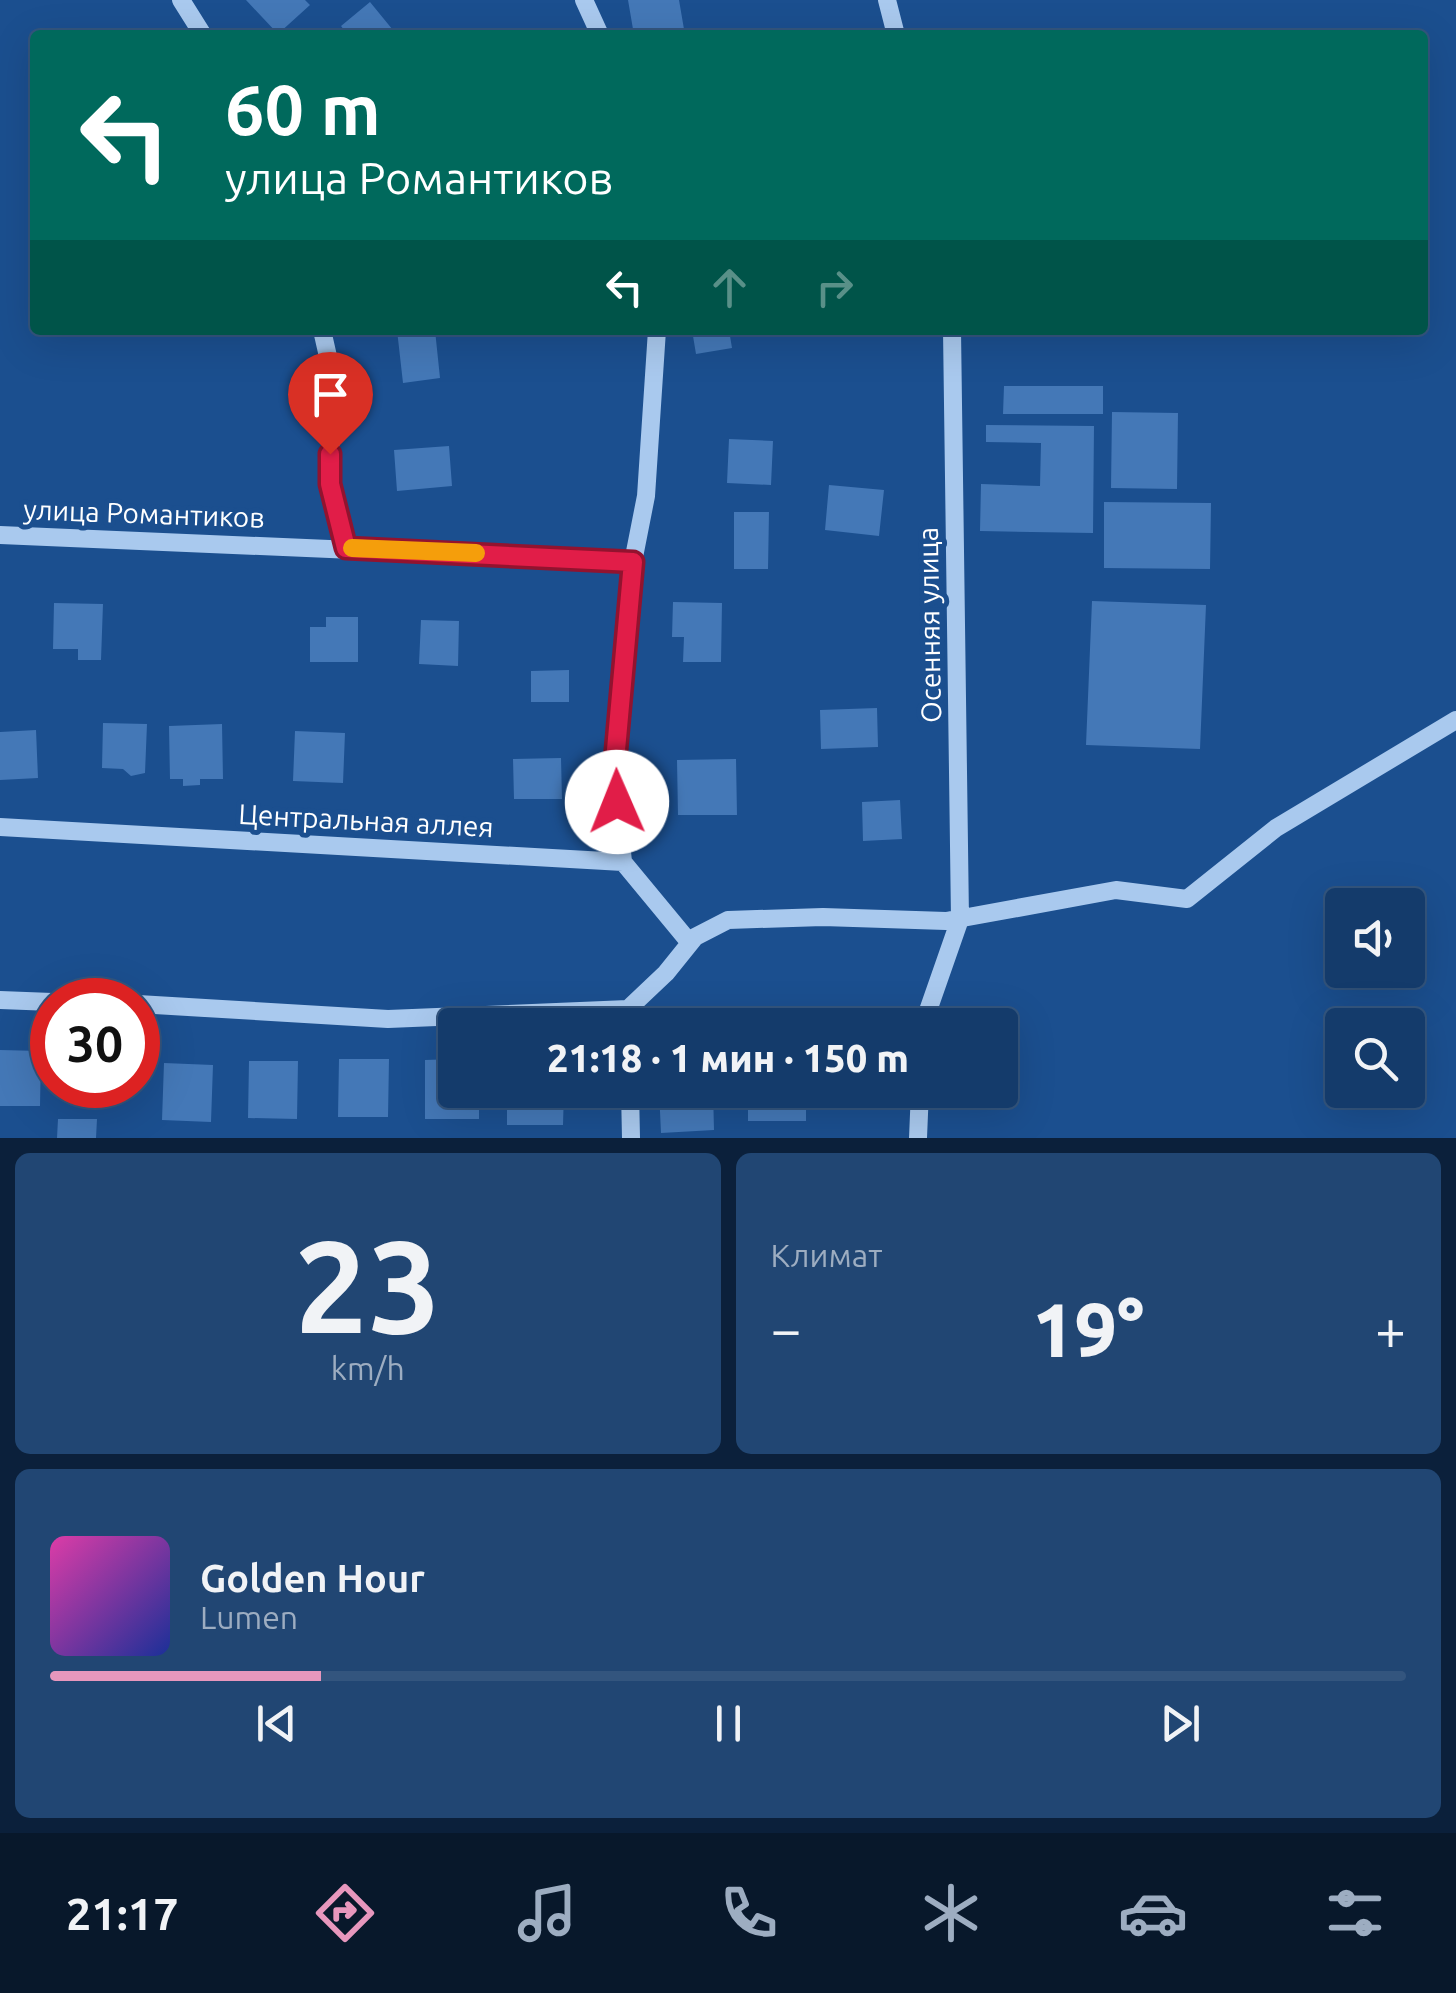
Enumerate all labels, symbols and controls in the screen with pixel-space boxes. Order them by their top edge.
icon: left [60,70,190,200]
text: 60 m [225,70,381,148]
text: улица Романтиков [225,152,613,203]
icon: left [597,260,652,315]
icon: ahead [702,260,757,315]
icon: right [807,260,862,315]
pin [288,352,373,455]
icon: arrive [303,367,358,422]
street label: улица Романтиков [23,493,265,533]
street label: Осенняя улица [912,527,946,723]
position arrow [565,750,669,854]
street label: Центральная аллея [238,798,494,842]
map controls [1325,888,1425,1108]
button: sound [1325,888,1425,988]
speed limit sign: 30 [30,978,160,1108]
button: search [1325,1008,1425,1108]
text: 21:18 · 1 мин · 150 m [547,1037,909,1079]
text: 23 [294,1212,441,1358]
text: Климат [771,1237,882,1273]
text: 19° [1032,1287,1144,1371]
text: − [771,1298,802,1359]
text: + [1375,1298,1406,1359]
text: km/h [331,1350,405,1386]
text: Golden Hour [200,1557,425,1599]
text: Lumen [200,1599,298,1635]
icon: previous [249,1696,304,1751]
icon: pause [701,1696,756,1751]
icon: next [1153,1696,1208,1751]
icon: directions [310,1878,380,1948]
icon: music [512,1878,582,1948]
icon: phone [714,1878,784,1948]
icon: climate [916,1878,986,1948]
icon: car [1118,1878,1188,1948]
icon: filters [1320,1878,1390,1948]
text: 21:17 [66,1888,179,1939]

